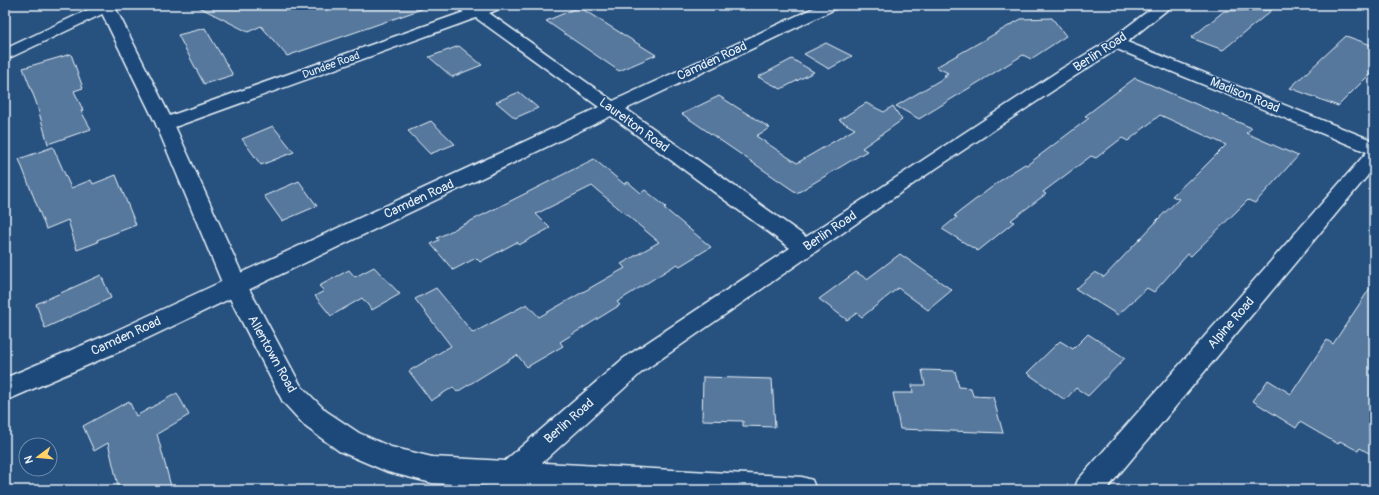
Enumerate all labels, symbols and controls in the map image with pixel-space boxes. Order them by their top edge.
street label: Berlin Road [1070,29,1130,75]
street label: Camden Road [674,38,750,84]
street label: Dundee Road [301,49,361,81]
street label: Madison Road [1208,74,1282,116]
street label: Laurelton Road [596,94,672,156]
street label: Camden Road [381,176,457,222]
street label: Berlin Road [800,207,860,255]
street label: Alpine Road [1204,294,1258,352]
street label: Camden Road [88,313,164,359]
street label: Allentown Road [244,313,300,395]
street label: Berlin Road [541,395,597,447]
north arrow [18,437,58,477]
text: N [21,454,36,465]

